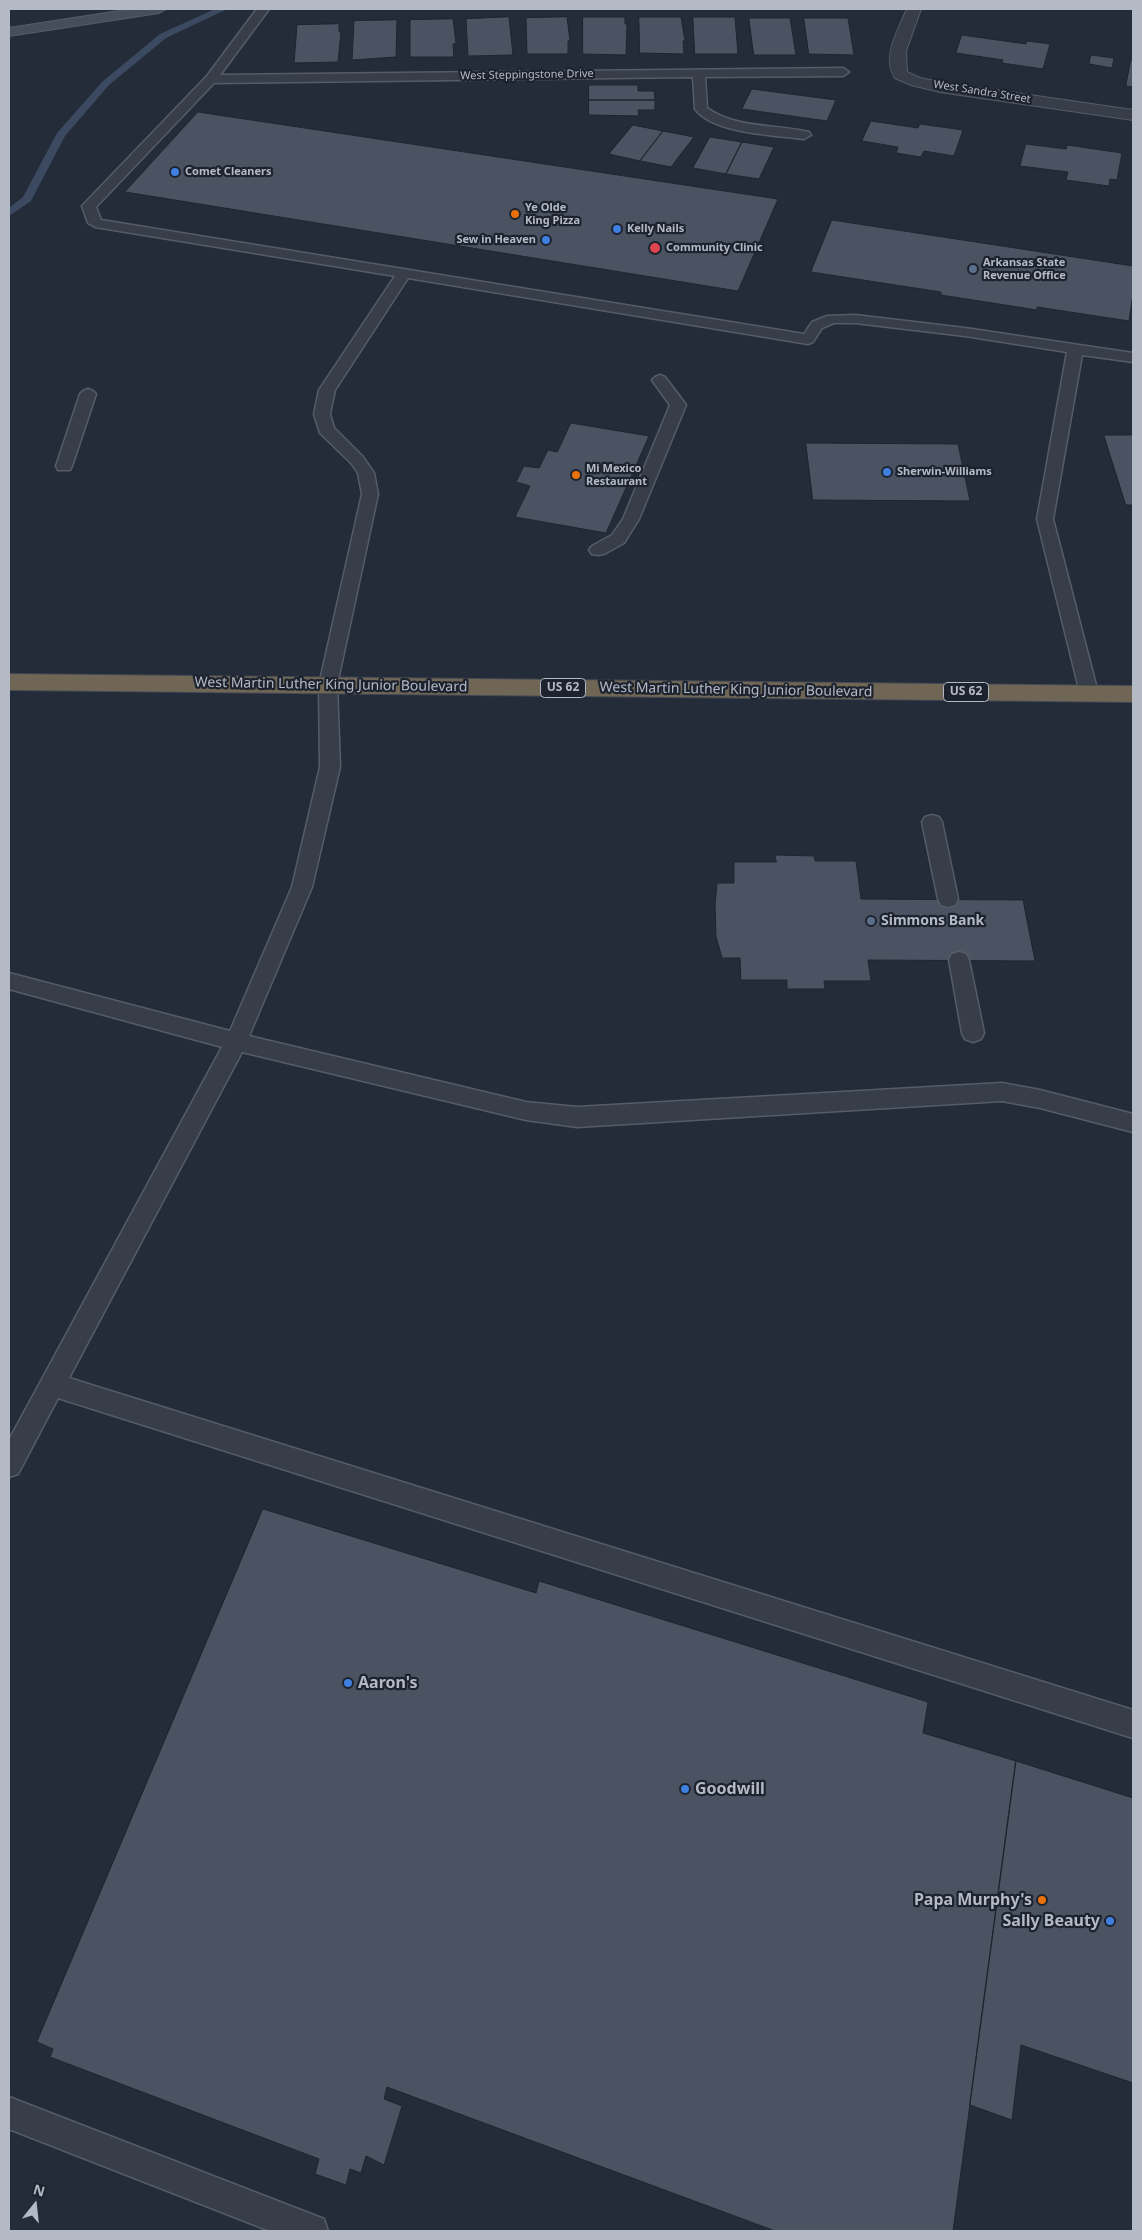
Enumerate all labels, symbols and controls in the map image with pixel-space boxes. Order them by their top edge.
street label: West Steppingstone Drive [460,67,594,83]
street label: West Sandra Street [932,78,1032,106]
place label: Comet Cleaners [185,165,272,179]
marker: Comet Cleaners [169,166,181,178]
place label: Ye Olde King Pizza [525,201,580,227]
marker: Ye Olde King Pizza [509,208,521,220]
place label: Kelly Nails [627,222,684,236]
marker: Kelly Nails [611,223,623,235]
place label: Sew in Heaven [456,233,536,247]
marker: Sew in Heaven [540,234,552,246]
marker: Community Clinic [648,241,662,255]
place label: Community Clinic [666,241,763,255]
place label: Arkansas State Revenue Office [983,256,1066,282]
marker: Arkansas State Revenue Office [967,263,979,275]
place label: Mi Mexico Restaurant [586,462,647,488]
place label: Sherwin-Williams [897,465,992,479]
marker: Sherwin-Williams [881,466,893,478]
marker: Mi Mexico Restaurant [570,469,582,481]
street label: West Martin Luther King Junior Boulevard [195,674,467,696]
road number: US 62 [540,678,586,698]
street label: West Martin Luther King Junior Boulevard [600,679,872,701]
road number: US 62 [944,682,988,702]
place label: Simmons Bank [881,913,984,929]
marker: Simmons Bank [865,915,877,927]
place label: Aaron's [358,1673,418,1693]
marker: Aaron's [342,1677,354,1689]
place label: Goodwill [695,1779,765,1799]
marker: Goodwill [679,1783,691,1795]
place label: Papa Murphy's [914,1890,1032,1910]
marker: Papa Murphy's [1036,1894,1048,1906]
place label: Sally Beauty [1003,1911,1100,1931]
marker: Sally Beauty [1104,1915,1116,1927]
text: N [31,2179,47,2201]
north arrow [10,2180,60,2230]

